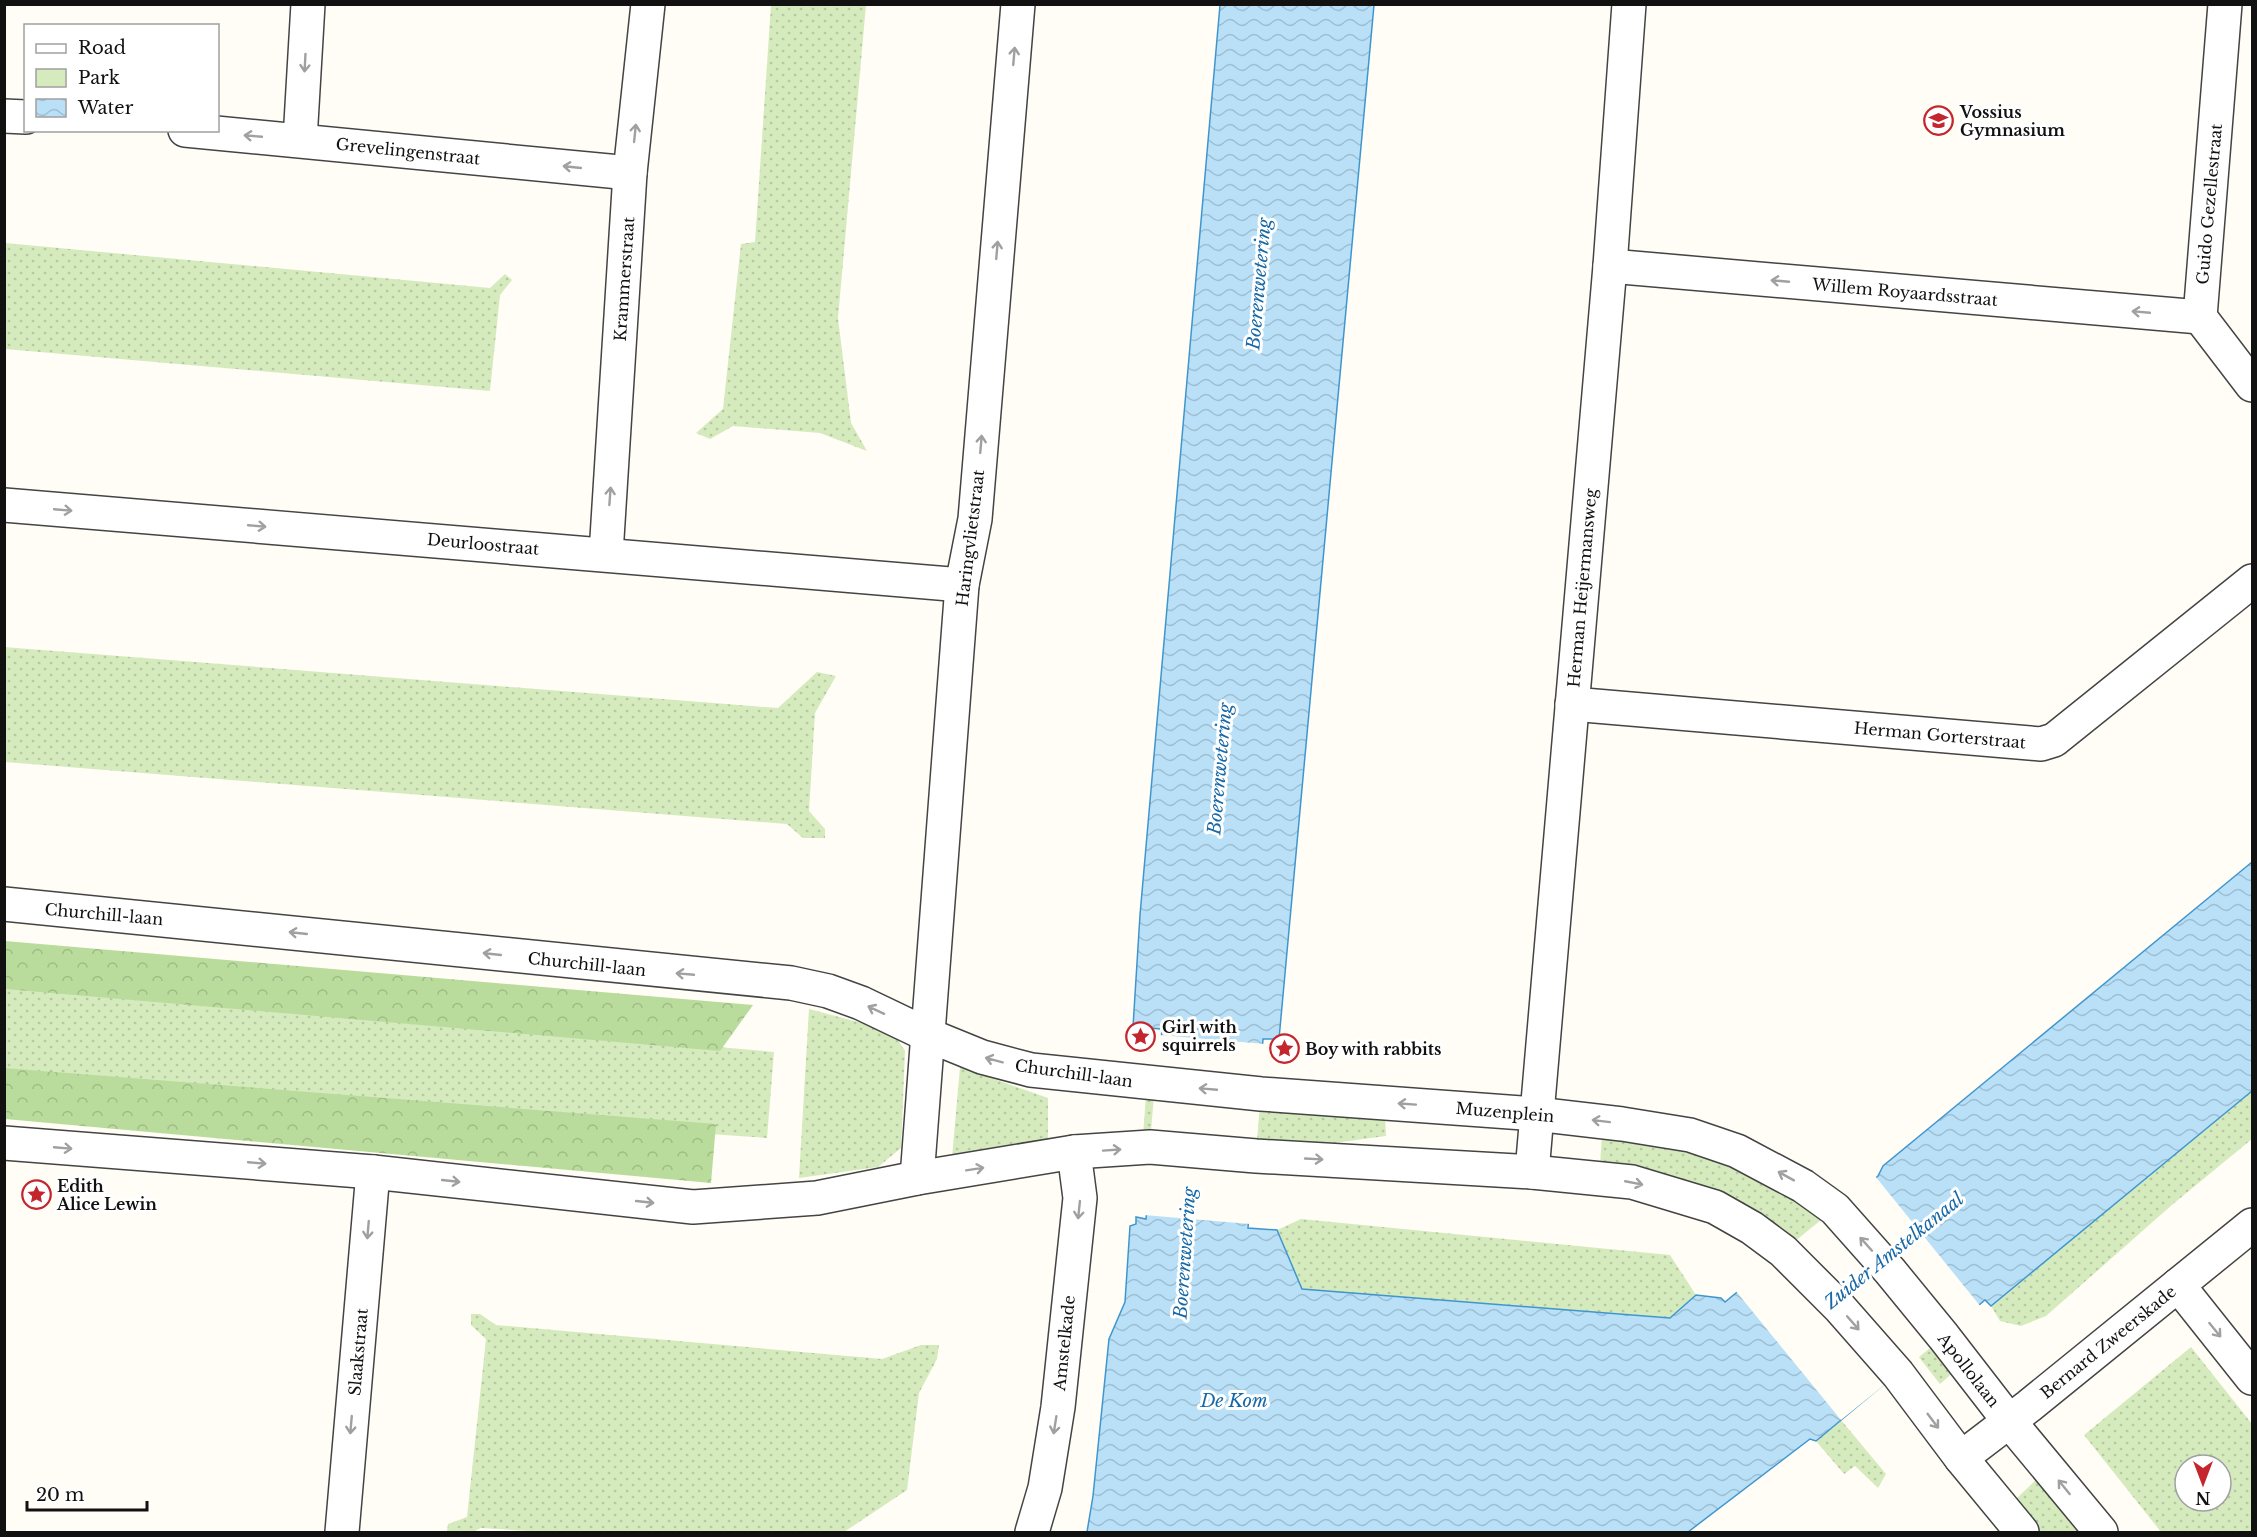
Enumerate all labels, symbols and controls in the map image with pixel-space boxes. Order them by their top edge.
legend [24,24,219,132]
text: Road [78,37,126,59]
one-way arrow [1008,46,1019,66]
one-way arrow [299,52,310,72]
text: Park [78,67,120,89]
text: Water [77,97,134,119]
place label: Vossius Gymnasium [1959,102,2065,140]
school or university icon: Vossius Gymnasium [1923,105,1955,137]
street label: Guido Gezellestraat [2192,123,2226,285]
one-way arrow [630,124,641,144]
one-way arrow [243,130,263,141]
street label: Grevelingenstraat [335,133,481,169]
one-way arrow [563,161,583,172]
street label: Krammerstraat [610,216,638,342]
water label: Boerenwetering [1242,216,1276,352]
one-way arrow [992,240,1003,260]
street label: Willem Royaardsstraat [1810,274,1999,310]
one-way arrow [1770,275,1790,286]
one-way arrow [2132,306,2152,317]
one-way arrow [976,435,987,455]
street label: Haringvlietstraat [952,469,988,607]
one-way arrow [605,486,616,506]
street label: Herman Heijermansweg [1563,487,1601,688]
one-way arrow [52,505,72,516]
one-way arrow [247,520,267,531]
street label: Deurloostraat [426,529,540,559]
water label: Boerenwetering [1203,701,1237,837]
street label: Herman Gorterstraat [1853,718,2027,752]
street label: Churchill-laan [44,899,164,929]
one-way arrow [288,927,308,938]
one-way arrow [482,948,502,959]
street label: Churchill-laan [527,948,647,980]
one-way arrow [676,968,696,979]
one-way arrow [867,1004,885,1016]
place label: Girl with squirrels [1162,1017,1237,1055]
place icon: Girl with squirrels [1125,1020,1157,1052]
place icon: Boy with rabbits [1268,1033,1300,1065]
place label: Boy with rabbits [1305,1039,1441,1059]
one-way arrow [985,1054,1004,1066]
street label: Churchill-laan [1014,1055,1134,1091]
one-way arrow [1199,1083,1219,1094]
one-way arrow [1397,1098,1417,1109]
street label: Muzenplein [1455,1098,1555,1126]
one-way arrow [1592,1115,1612,1126]
one-way arrow [52,1142,72,1153]
one-way arrow [1102,1144,1122,1155]
one-way arrow [1304,1154,1324,1165]
one-way arrow [247,1158,267,1169]
one-way arrow [964,1163,984,1174]
one-way arrow [1778,1170,1795,1182]
place label: Edith Alice Lewin [56,1176,157,1214]
one-way arrow [441,1176,461,1187]
one-way arrow [1624,1178,1644,1189]
place icon: Edith Alice Lewin [20,1179,52,1211]
water label: Boerenwetering [1169,1185,1201,1321]
water label: Zuider Amstelkanaal [1819,1188,1968,1314]
one-way arrow [635,1197,655,1208]
one-way arrow [1073,1200,1084,1220]
one-way arrow [362,1220,373,1240]
one-way arrow [1859,1237,1873,1252]
street label: Bernard Zweerskade [2036,1281,2180,1403]
street label: Amstelkade [1049,1294,1079,1393]
street label: Slaakstraat [344,1307,372,1397]
one-way arrow [1846,1315,1860,1330]
one-way arrow [2208,1322,2221,1338]
street label: Apollolaan [1933,1328,2004,1411]
water label: De Kom [1199,1390,1268,1412]
one-way arrow [1926,1412,1939,1428]
one-way arrow [345,1414,356,1434]
one-way arrow [1049,1415,1060,1434]
north arrow [2173,1453,2233,1513]
scale bar [27,1474,147,1512]
one-way arrow [2057,1480,2071,1495]
text: 20 m [36,1484,84,1506]
text: N [2195,1488,2211,1508]

